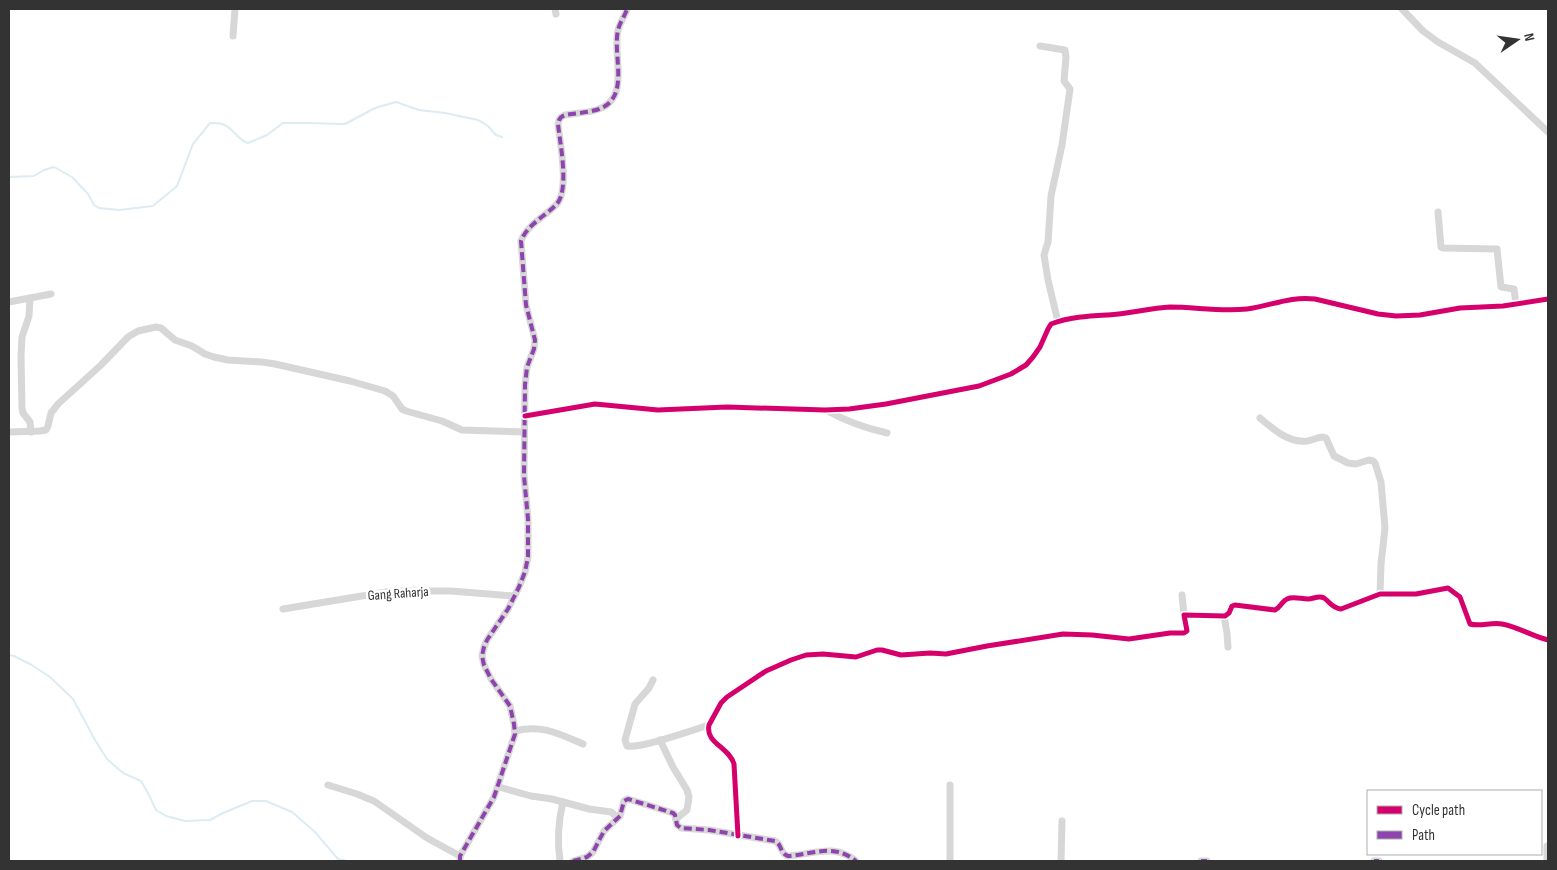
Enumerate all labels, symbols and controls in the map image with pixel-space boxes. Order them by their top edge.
north arrow [1492,15,1542,65]
text: N [1520,32,1538,43]
street label: Gang Raharja [367,583,429,604]
legend [1367,790,1542,855]
text: Cycle path [1412,801,1465,820]
text: Path [1412,826,1435,845]

